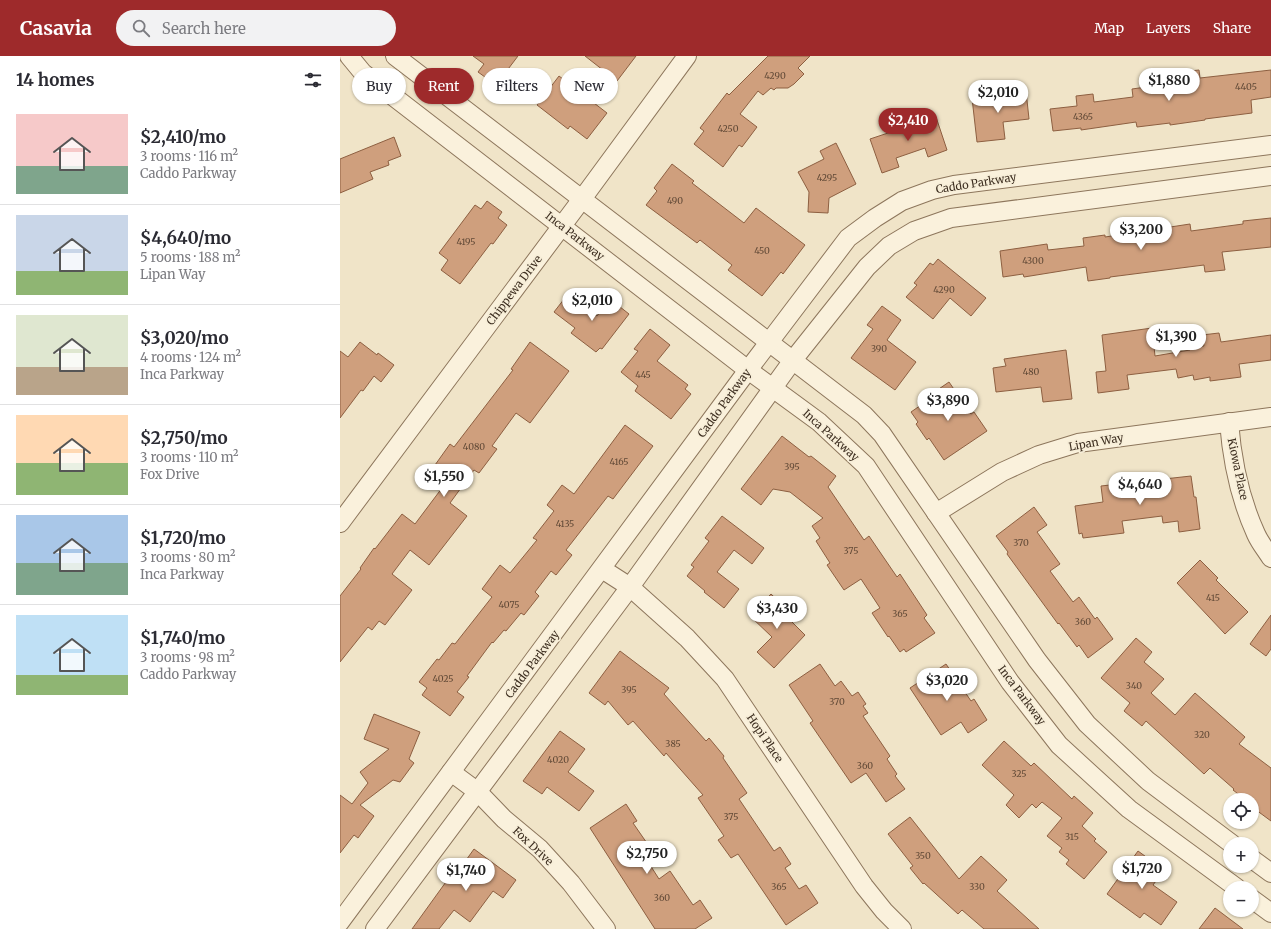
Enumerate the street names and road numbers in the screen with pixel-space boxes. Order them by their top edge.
street label: Caddo Parkway [935,170,1018,196]
street label: Inca Parkway [543,209,608,264]
street label: Chippewa Drive [483,252,545,328]
street label: Caddo Parkway [694,365,754,440]
street label: Inca Parkway [800,406,863,464]
street label: Lipan Way [1067,430,1125,454]
street label: Kiowa Place [1225,437,1251,502]
street label: Caddo Parkway [502,627,562,701]
street label: Inca Parkway [995,662,1049,728]
street label: Hopi Place [744,711,786,765]
street label: Fox Drive [510,824,556,868]

